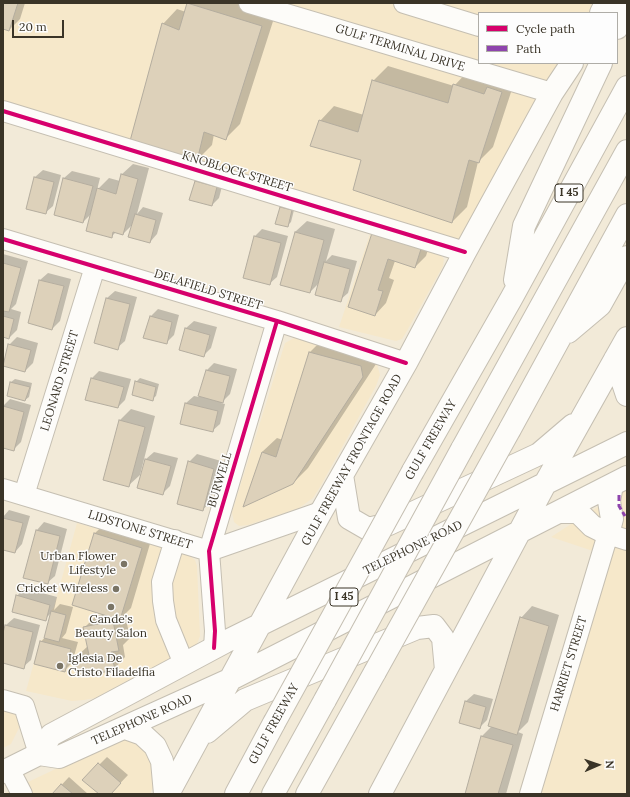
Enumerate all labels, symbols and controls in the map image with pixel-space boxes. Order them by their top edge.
scale bar [14,12,66,38]
legend [478,12,618,64]
text: 20 m [19,19,47,34]
street label: GULF TERMINAL DRIVE [333,21,467,75]
text: Cycle path [516,21,575,36]
text: Path [516,41,541,56]
street label: KNOBLOCK STREET [180,148,294,196]
road number: I 45 [555,184,583,202]
street label: DELAFIELD STREET [152,267,264,313]
street label: LEONARD STREET [38,329,82,433]
street label: GULF FREEWAY FRONTAGE ROAD [299,372,405,548]
street label: GULF FREEWAY [402,397,460,483]
street label: BURWELL [205,451,235,509]
street label: LIDSTONE STREET [86,507,194,553]
street label: TELEPHONE ROAD [361,518,465,578]
place label: Urban Flower Lifestyle [40,550,116,578]
marker: Urban Flower Lifestyle [119,559,129,569]
place label: Cricket Wireless [16,582,108,596]
marker: Cricket Wireless [111,584,121,594]
road number: I 45 [330,588,358,606]
marker: Cande's Beauty Salon [106,602,116,612]
place label: Cande's Beauty Salon [75,613,147,641]
street label: HARRIET STREET [548,615,590,713]
place label: Iglesia De Cristo Filadelfia [68,652,155,680]
marker: Iglesia De Cristo Filadelfia [55,661,65,671]
street label: GULF FREEWAY [246,681,302,767]
street label: TELEPHONE ROAD [89,691,195,749]
north arrow [578,745,618,785]
text: N [603,760,617,769]

